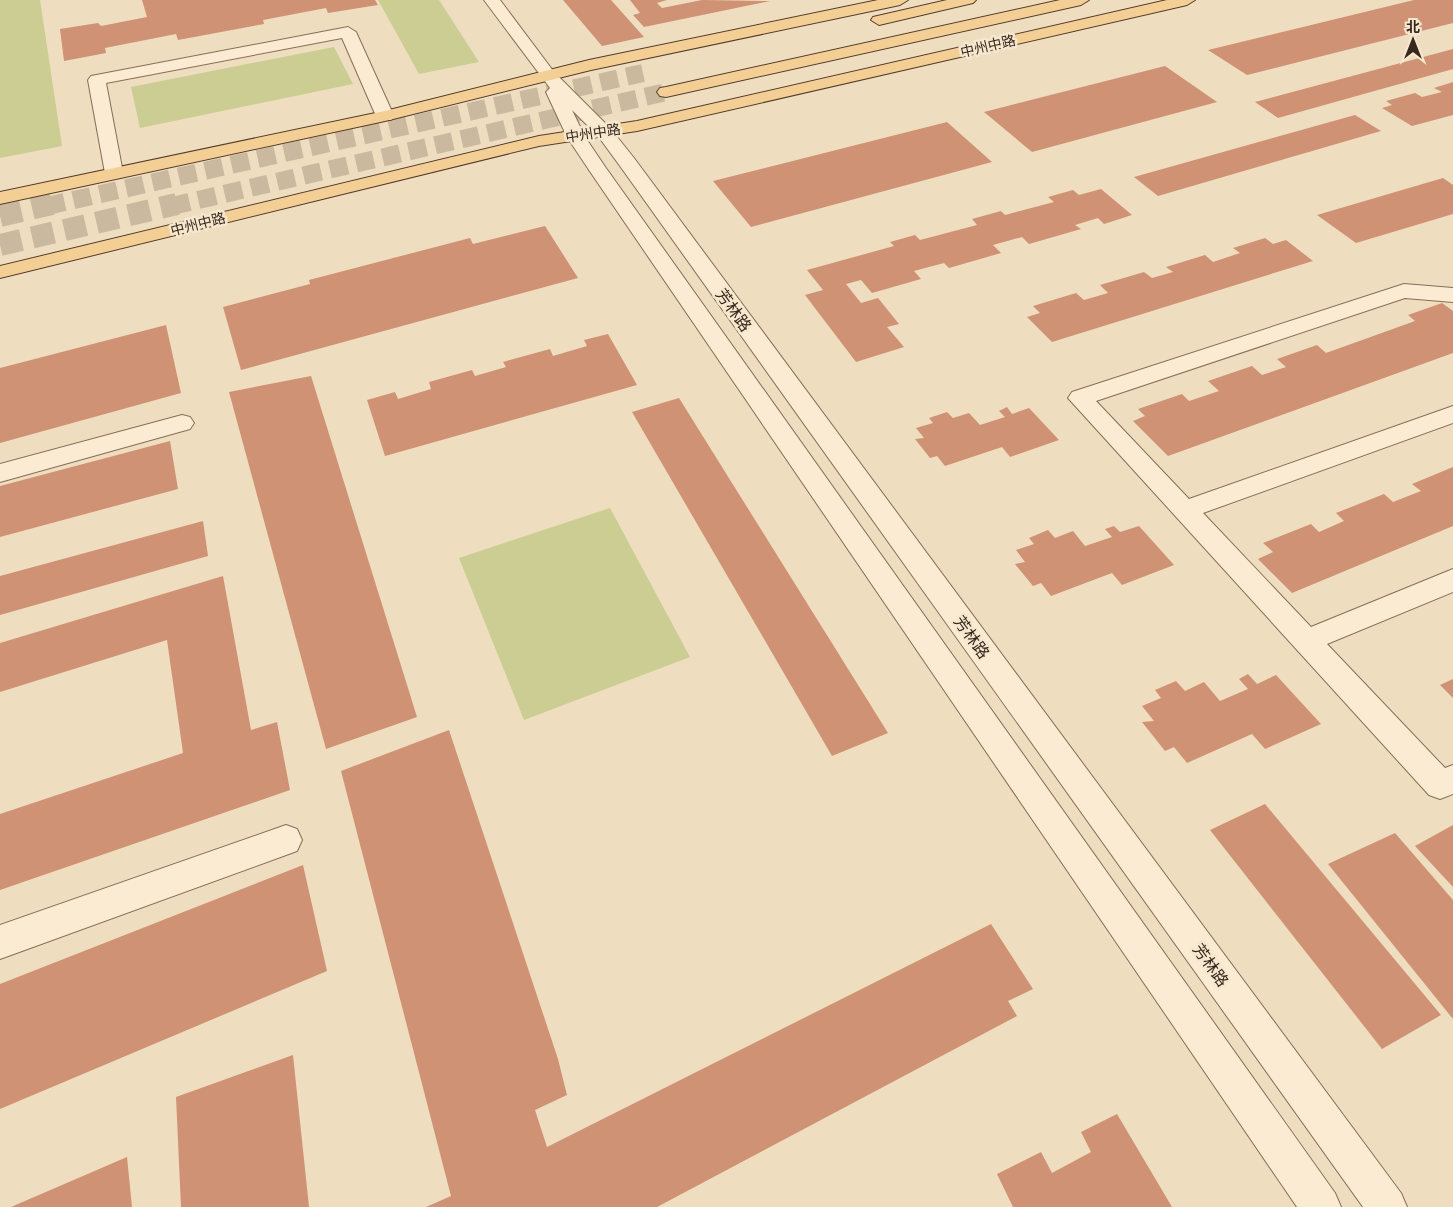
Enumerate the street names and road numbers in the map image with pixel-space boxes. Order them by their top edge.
street label: 中州中路 [958,30,1017,61]
street label: 中州中路 [564,119,622,146]
street label: 中州中路 [168,208,227,240]
street label: 芳林路 [711,284,757,336]
street label: 芳林路 [949,611,995,663]
street label: 芳林路 [1188,939,1234,991]

